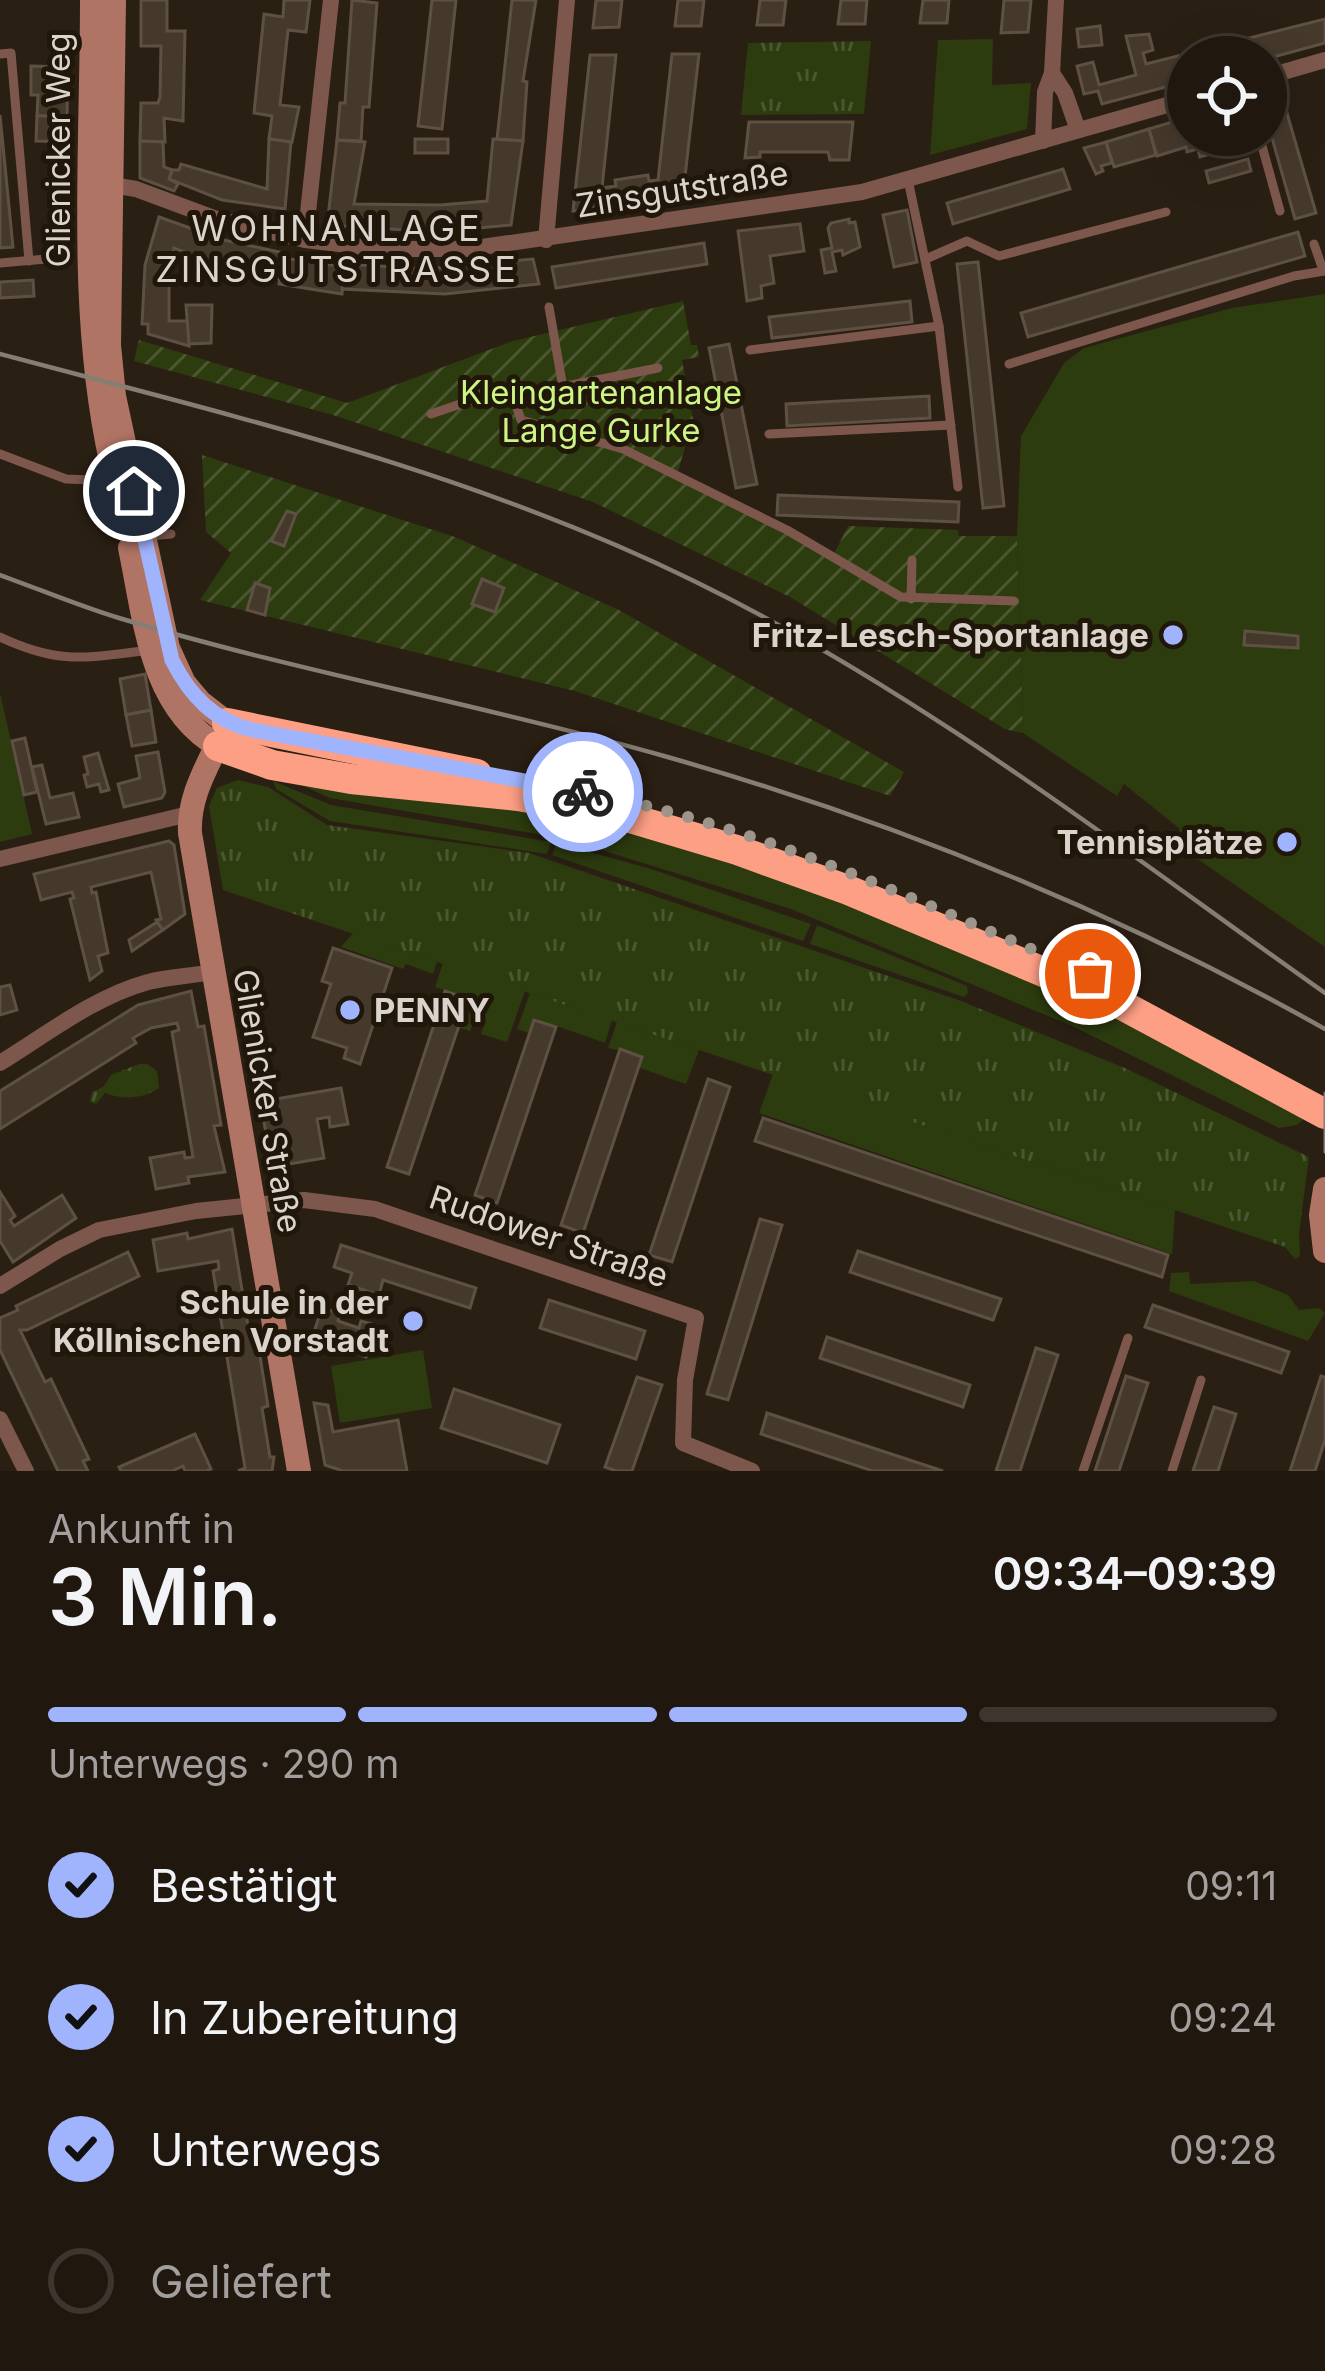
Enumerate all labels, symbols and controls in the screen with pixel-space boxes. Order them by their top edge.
street label: Glienicker Weg [38,33,78,267]
map controls [1167,36,1287,156]
button: locate [1167,36,1287,156]
street label: Zinsgutstraße [573,152,791,226]
district label: WOHNANLAGE ZINSGUTSTRASSE [155,206,519,291]
park label: Kleingartenanlage Lange Gurke [460,372,742,450]
pin [83,440,185,542]
icon: home [101,458,167,524]
place label: Fritz-Lesch-Sportanlage [752,615,1149,655]
marker: Fritz-Lesch-Sportanlage [1160,622,1186,648]
courier [523,732,643,852]
icon: bike [550,759,616,825]
place label: Tennisplätze [1056,822,1263,862]
marker: Tennisplätze [1274,829,1300,855]
pin [1039,923,1141,1025]
icon: bag [1057,941,1123,1007]
street label: Glienicker Straße [225,966,311,1236]
place label: PENNY [374,990,490,1030]
marker: PENNY [337,997,363,1023]
street label: Rudower Straße [424,1176,674,1296]
place label: Schule in der Köllnischen Vorstadt [53,1282,389,1360]
marker: Schule in der Köllnischen Vorstadt [400,1308,426,1334]
text: Ankunft in [48,1505,235,1552]
text: 09:34–09:39 [993,1546,1277,1601]
text: 3 Min. [48,1549,282,1644]
text: Unterwegs · 290 m [48,1740,400,1787]
icon: check [48,1852,114,1918]
text: Bestätigt [150,1858,338,1913]
text: 09:11 [1185,1862,1277,1909]
icon: check [48,1984,114,2050]
text: In Zubereitung [150,1990,459,2045]
text: 09:24 [1169,1994,1277,2041]
icon: check [48,2116,114,2182]
text: Unterwegs [150,2122,382,2177]
text: 09:28 [1169,2126,1277,2173]
text: Geliefert [150,2254,332,2309]

